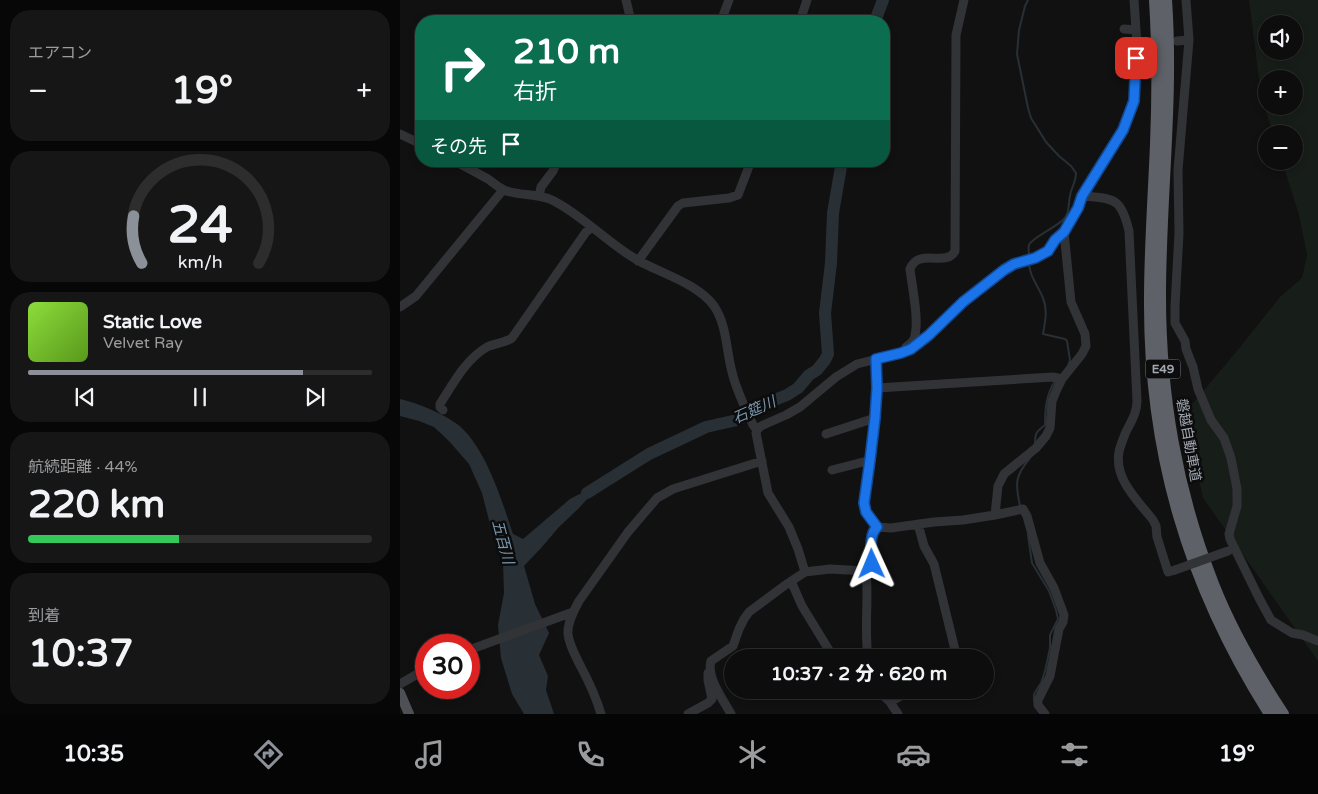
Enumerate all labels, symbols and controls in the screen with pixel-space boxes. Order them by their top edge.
map controls [1258,15,1303,170]
button: sound [1258,15,1303,60]
text: 210 m [513,31,620,73]
icon: right [430,35,495,100]
pin [1115,37,1157,79]
text: エアコン [28,43,92,63]
icon: arrive [1122,44,1150,72]
text: 19° [171,68,233,114]
button: + [1258,70,1303,115]
text: − [28,74,48,108]
text: + [356,74,372,108]
text: 右折 [513,79,557,105]
button: − [1258,125,1303,170]
icon: arrive [497,130,525,158]
text: その先 [430,136,487,158]
text: 24 [167,194,233,257]
text: km/h [178,252,222,273]
text: Static Love [103,311,202,333]
text: Velvet Ray [103,333,183,353]
road number: E49 [1146,359,1180,378]
icon: previous [71,383,99,411]
icon: pause [186,383,214,411]
icon: next [301,383,329,411]
water label: 石筵川 [730,392,780,427]
street label: 磐越自動車道 [1173,397,1204,483]
text: 航続距離 · 44% [28,457,138,477]
text: 220 km [28,482,165,528]
water label: 五百川 [488,518,518,568]
position arrow [845,537,897,589]
text: 到着 [28,606,60,626]
text: 10:37 [28,631,133,677]
speed limit sign: 30 [415,634,480,699]
text: 10:37 · 2 分 · 620 m [771,663,947,685]
icon: directions [251,737,286,772]
icon: music [412,737,447,772]
icon: phone [573,737,608,772]
icon: climate [735,737,770,772]
icon: car [896,737,931,772]
icon: filters [1057,737,1092,772]
text: 10:35 [63,741,124,767]
text: 19° [1219,741,1255,767]

